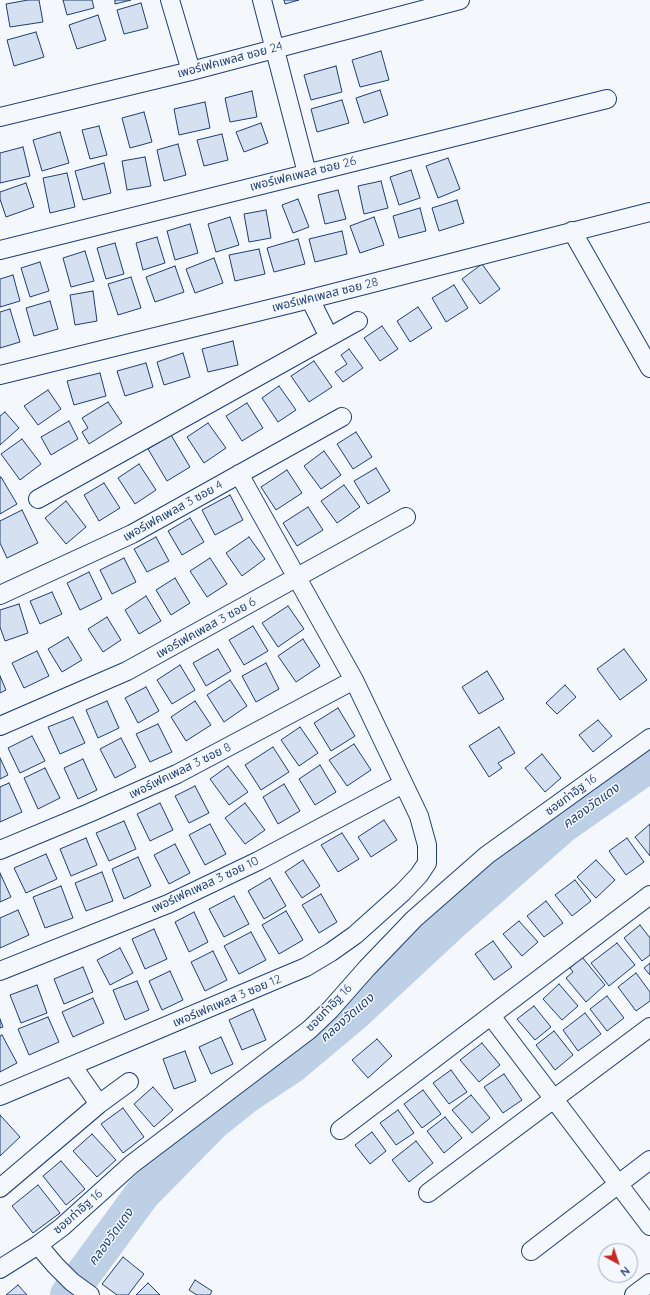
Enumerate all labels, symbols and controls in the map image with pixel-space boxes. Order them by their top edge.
street label: เพอร์เฟคเพลส ซอย 24 [176,39,284,81]
street label: เพอร์เฟคเพลส ซอย 26 [248,154,358,194]
street label: เพอร์เฟคเพลส ซอย 28 [270,275,380,315]
street label: เพอร์เฟคเพลส 3 ซอย 4 [121,478,225,544]
street label: เพอร์เฟคเพลส 3 ซอย 6 [154,595,258,661]
street label: เพอร์เฟคเพลส 3 ซอย 8 [127,740,233,802]
street label: ซอยท่าอิฐ 16 [542,771,600,819]
water label: คลองวัดแดง [560,780,622,832]
street label: เพอร์เฟคเพลส 3 ซอย 10 [149,854,261,916]
street label: เพอร์เฟคเพลส 3 ซอย 12 [171,972,283,1030]
street label: ซอยท่าอิฐ 16 [303,981,355,1035]
water label: คลองวัดแดง [317,990,377,1046]
street label: ซอยท่าอิฐ 16 [50,1187,106,1237]
water label: คลองวัดแดง [85,1206,137,1268]
north arrow [598,1243,638,1283]
text: N [617,1263,633,1279]

